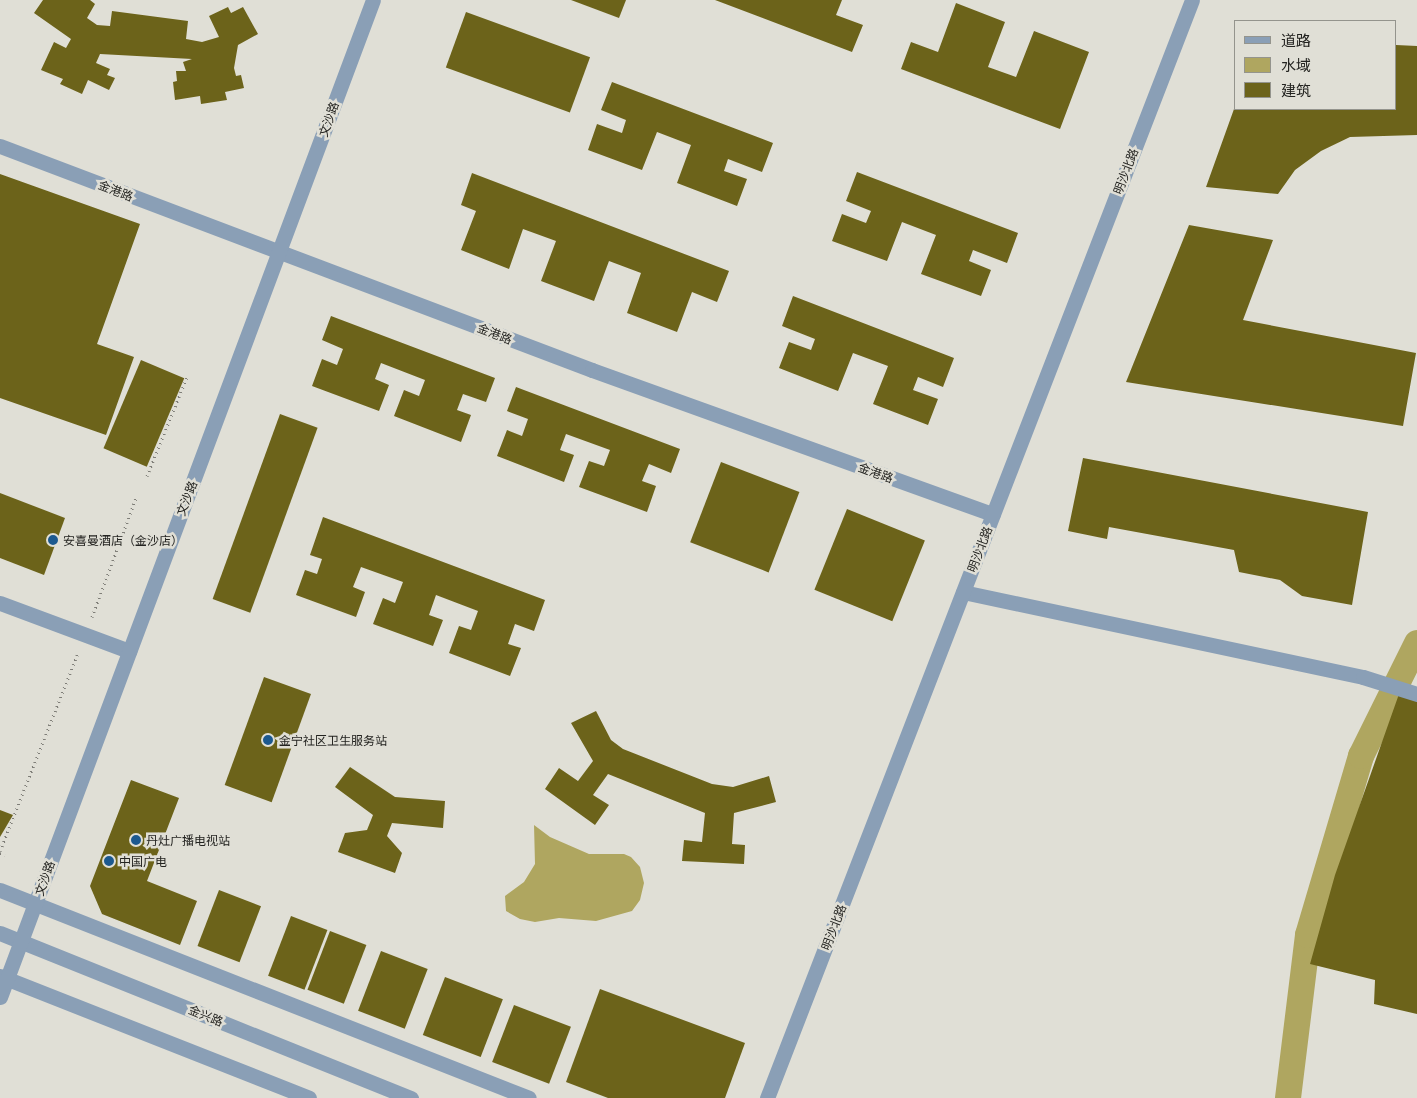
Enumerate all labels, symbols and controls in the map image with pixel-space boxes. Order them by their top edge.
legend [1234,20,1397,110]
text: 道路 [1281,29,1311,50]
text: 水域 [1281,54,1311,75]
text: 建筑 [1281,79,1311,100]
street label: 文沙路 [315,100,341,138]
street label: 明沙北路 [1110,146,1140,196]
street label: 金港路 [97,177,135,203]
street label: 金港路 [476,320,514,346]
street label: 金港路 [857,459,895,485]
street label: 文沙路 [173,479,199,517]
street label: 明沙北路 [964,524,994,574]
place label: 安喜曼酒店（金沙店） [63,533,183,547]
marker: 安喜曼酒店（金沙店） [47,534,59,546]
marker: 金宁社区卫生服务站 [261,733,275,747]
place label: 金宁社区卫生服务站 [279,733,387,747]
place label: 丹灶广播电视站 [146,833,230,847]
marker: 丹灶广播电视站 [130,834,142,846]
place label: 中国广电 [119,854,167,868]
marker: 中国广电 [103,855,115,867]
street label: 文沙路 [31,859,57,897]
street label: 明沙北路 [818,902,848,952]
street label: 金兴路 [187,1002,225,1028]

